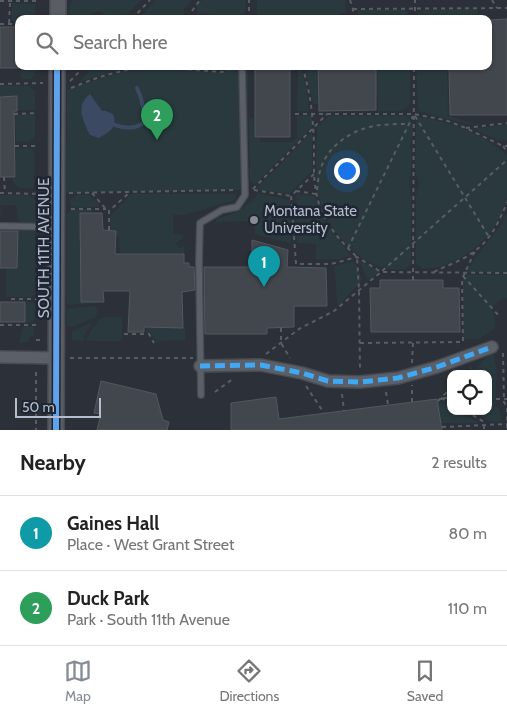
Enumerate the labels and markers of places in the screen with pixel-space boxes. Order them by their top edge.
pin: 2 [141,99,173,140]
place label: Montana State University [264,202,357,237]
marker: Montana State University [248,214,260,226]
pin: 1 [248,246,280,287]

